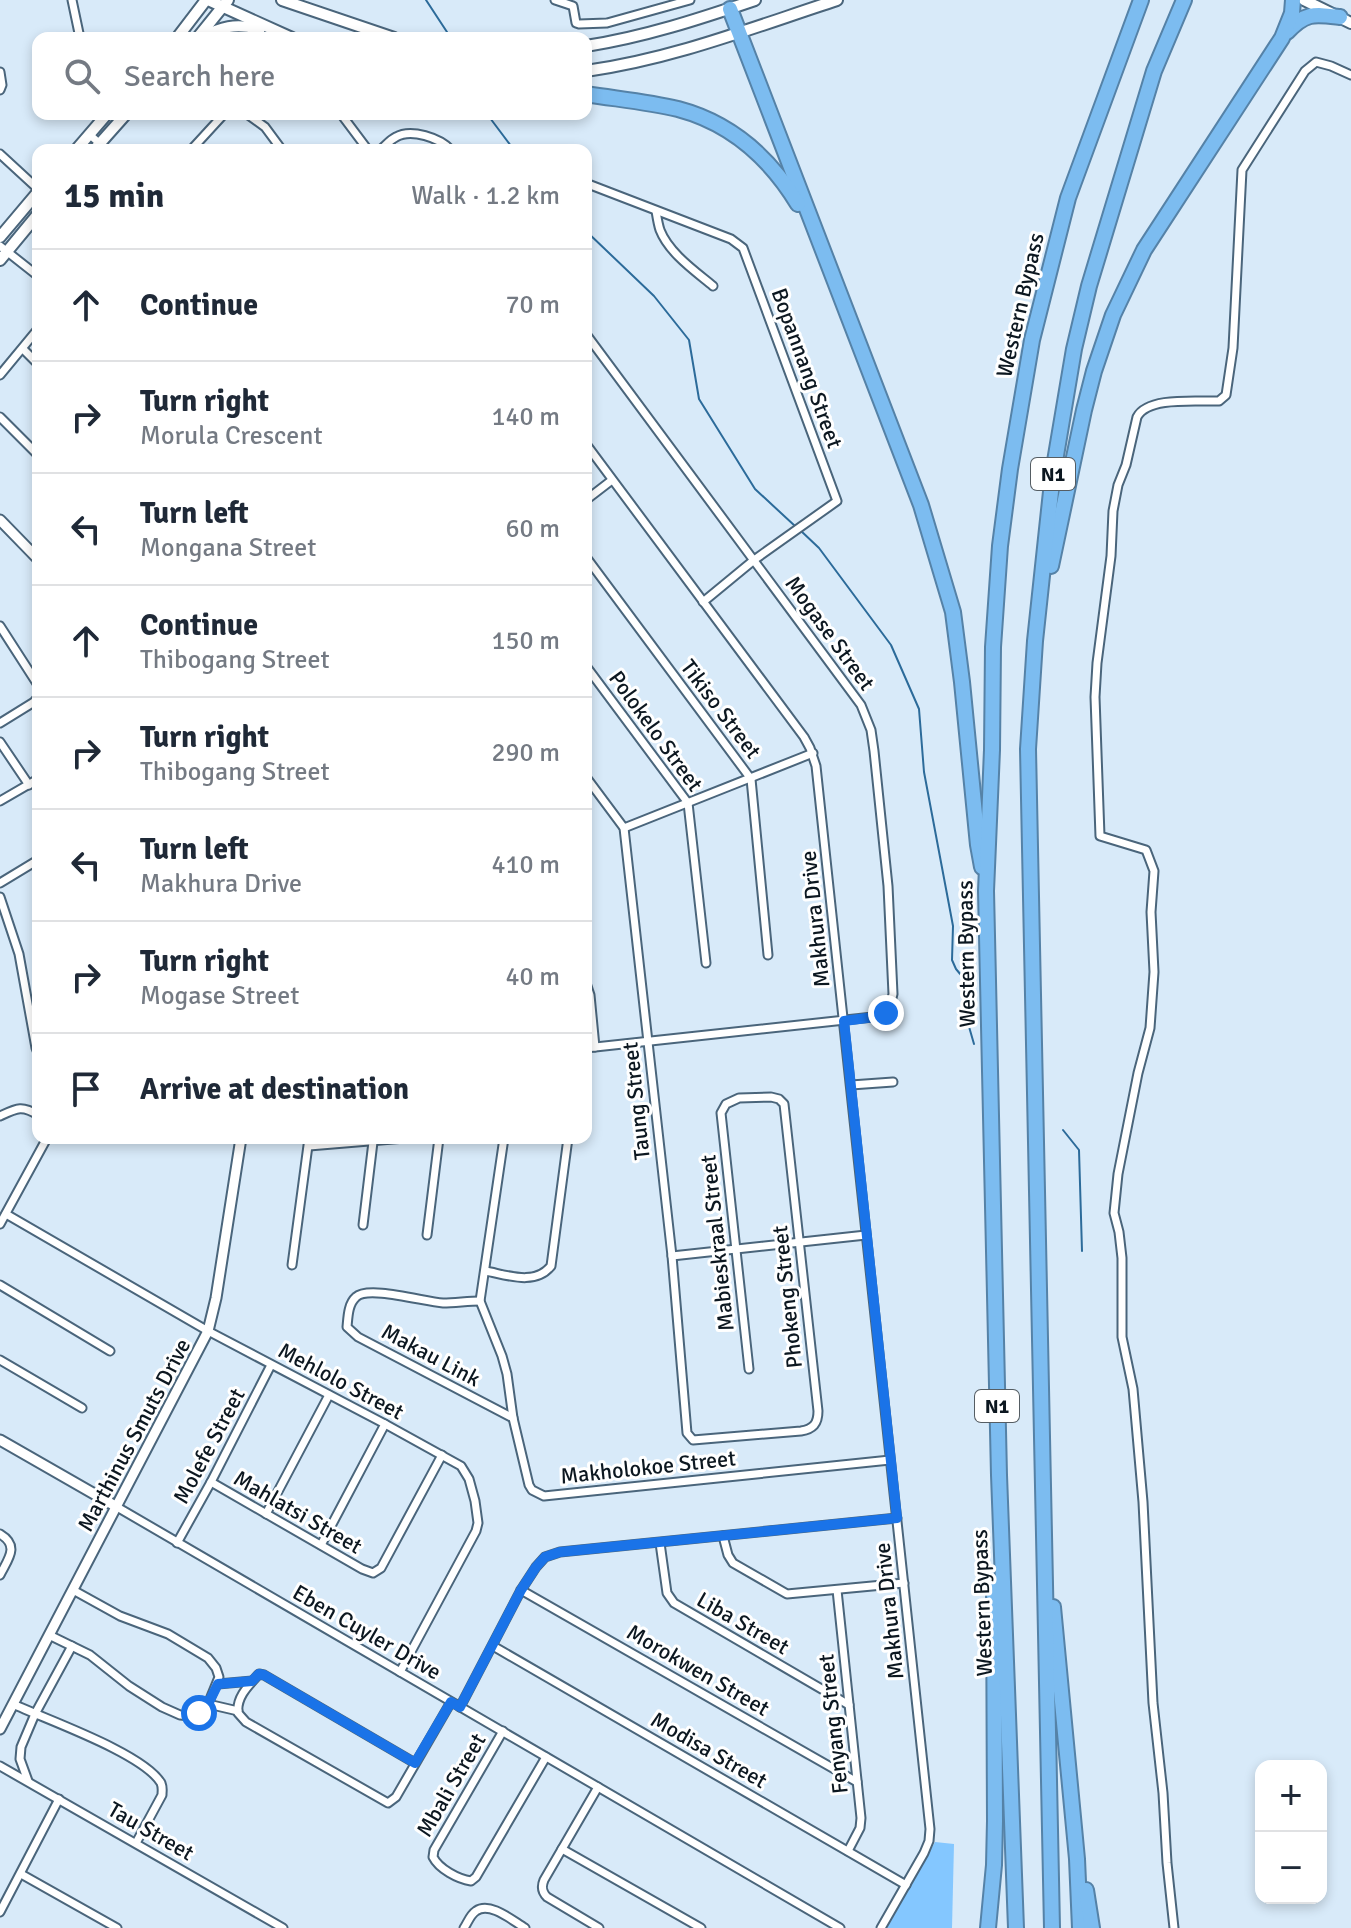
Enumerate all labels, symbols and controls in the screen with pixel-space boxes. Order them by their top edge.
search box [32,32,592,120]
icon: search [60,54,104,98]
text: Search here [124,58,275,95]
text: 15 min [64,175,164,217]
text: Walk · 1.2 km [411,180,560,212]
street label: Western Bypass [990,230,1050,380]
icon: ahead [64,283,108,327]
street label: Bopannang Street [765,284,849,452]
text: Continue [140,287,258,324]
text: 70 m [505,289,560,321]
text: Turn right [140,383,269,420]
icon: right [64,395,108,439]
text: 140 m [491,401,560,433]
text: Morula Crescent [140,420,323,452]
road number: N1 [1031,458,1075,490]
text: Turn left [140,495,249,532]
icon: left [64,507,108,551]
text: 60 m [505,513,560,545]
text: Mongana Street [140,532,316,564]
street label: Mogase Street [779,571,881,696]
text: Continue [140,607,258,644]
icon: ahead [64,619,108,663]
text: 150 m [491,625,560,657]
text: Thibogang Street [140,644,330,676]
street label: Tikiso Street [675,654,767,764]
street label: Polokelo Street [603,665,709,797]
text: Turn right [140,719,269,756]
icon: right [64,731,108,775]
text: 290 m [491,737,560,769]
text: Thibogang Street [140,756,330,788]
text: Turn left [140,831,249,868]
icon: left [64,843,108,887]
text: 410 m [491,849,560,881]
street label: Makhura Drive [794,849,836,989]
text: Makhura Drive [140,868,302,900]
street label: Western Bypass [951,880,981,1028]
text: Turn right [140,943,269,980]
icon: right [64,955,108,999]
text: 40 m [505,961,560,993]
text: Mogase Street [140,980,299,1012]
route end [868,995,904,1031]
street label: Taung Street [616,1041,656,1161]
icon: arrive [64,1067,108,1111]
text: Arrive at destination [140,1071,409,1108]
street label: Mabieskraal Street [694,1153,740,1332]
street label: Phokeng Street [766,1224,808,1370]
street label: Makau Link [377,1318,485,1392]
street label: Marthinus Smuts Drive [72,1334,196,1536]
street label: Mehlolo Street [274,1337,409,1426]
street label: Molefe Street [167,1383,251,1508]
road number: N1 [975,1390,1019,1422]
street label: Makholokoe Street [559,1444,737,1490]
street label: Mahlatsi Street [229,1464,367,1560]
street label: Western Bypass [966,1529,998,1677]
street label: Makhura Drive [868,1541,910,1681]
street label: Eben Cuyler Drive [288,1579,446,1685]
street label: Liba Street [692,1586,794,1660]
street label: Morokwen Street [622,1618,774,1722]
street label: Fenyang Street [812,1652,854,1795]
route start [181,1695,217,1731]
street label: Modisa Street [646,1706,772,1794]
street label: Mbali Street [411,1728,492,1842]
map controls [1255,1760,1327,1904]
button: + [1255,1760,1327,1832]
street label: Tau Street [103,1796,199,1866]
button: − [1255,1832,1327,1904]

